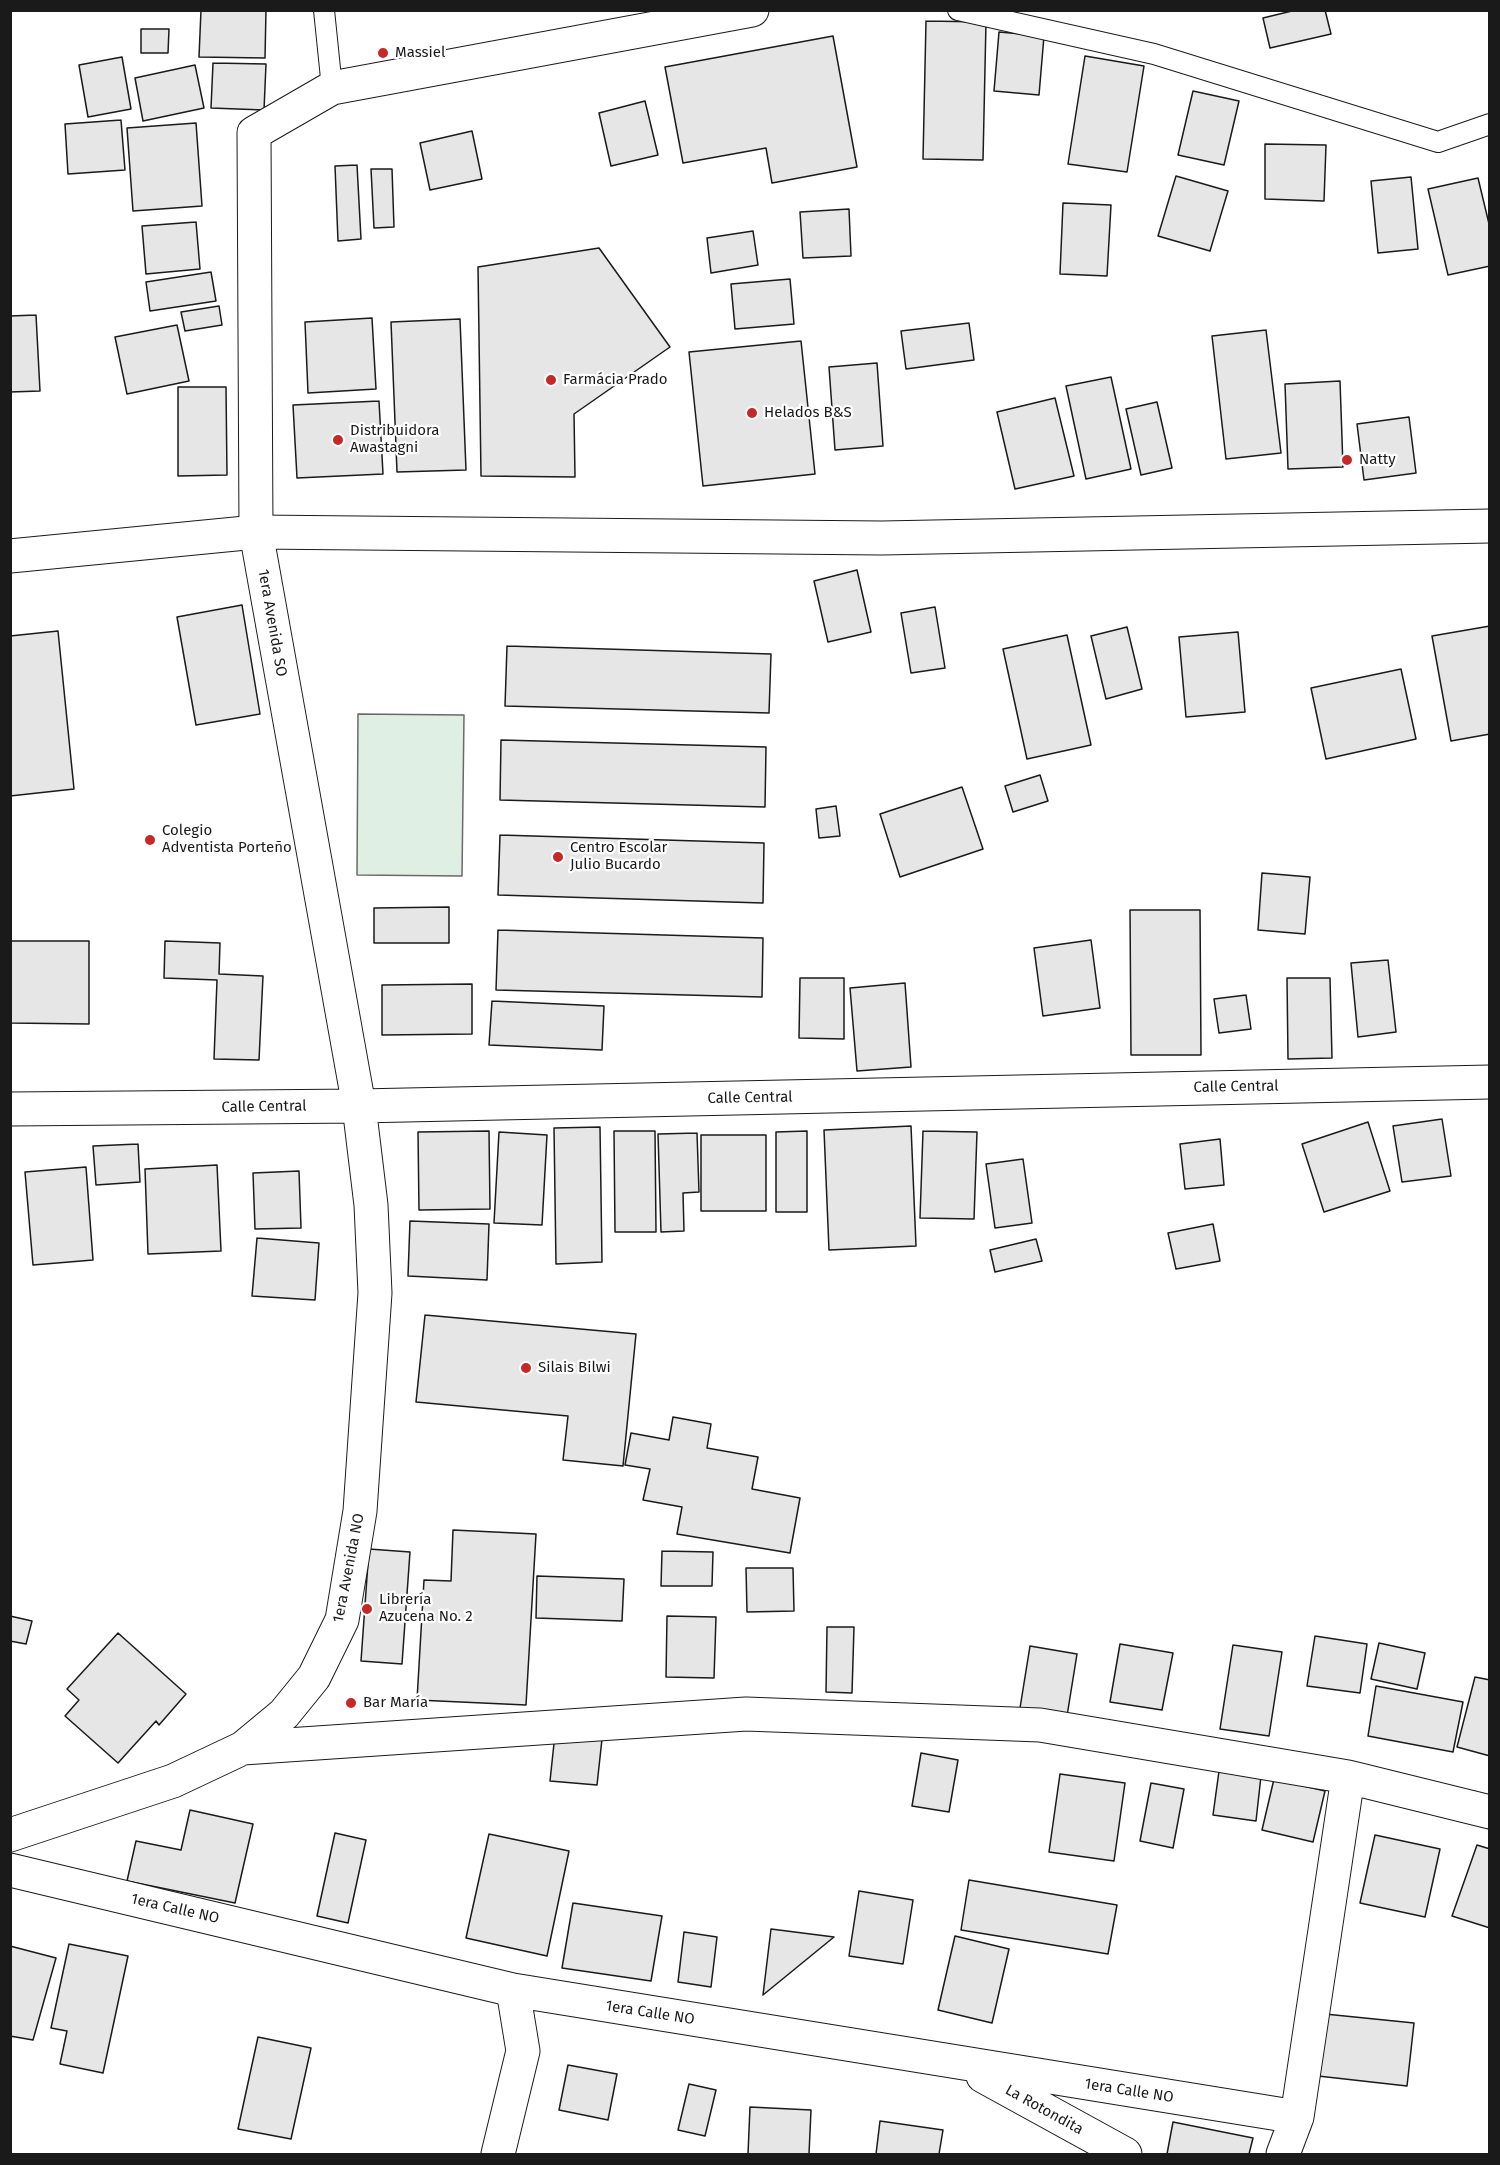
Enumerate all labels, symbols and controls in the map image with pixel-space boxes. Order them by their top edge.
place label: Massiel [395,44,445,62]
marker: Massiel [376,46,390,60]
place label: Farmácia Prado [563,371,668,389]
marker: Farmácia Prado [544,373,558,387]
place label: Helados B&S [764,404,852,422]
marker: Helados B&S [745,406,759,420]
place label: Distribuidora Awastagni [350,422,439,457]
marker: Distribuidora Awastagni [331,433,345,447]
place label: Natty [1359,451,1396,469]
marker: Natty [1340,453,1354,467]
street label: 1era Avenida SO [254,568,290,678]
place label: Colegio Adventista Porteño [162,822,292,857]
marker: Colegio Adventista Porteño [143,833,157,847]
place label: Centro Escolar Julio Bucardo [570,839,667,874]
marker: Centro Escolar Julio Bucardo [551,850,565,864]
street label: Calle Central [1193,1077,1279,1097]
street label: Calle Central [707,1088,793,1108]
street label: Calle Central [221,1097,307,1117]
place label: Silais Bilwi [538,1359,611,1377]
marker: Silais Bilwi [519,1361,533,1375]
street label: 1era Avenida NO [330,1512,368,1624]
place label: Librería Azucena No. 2 [379,1591,473,1626]
marker: Librería Azucena No. 2 [360,1602,374,1616]
place label: Bar María [363,1694,428,1712]
marker: Bar María [344,1696,358,1710]
street label: 1era Calle NO [129,1890,221,1928]
street label: 1era Calle NO [604,1997,696,2029]
street label: 1era Calle NO [1083,2075,1175,2107]
street label: La Rotondita [1002,2081,1086,2139]

